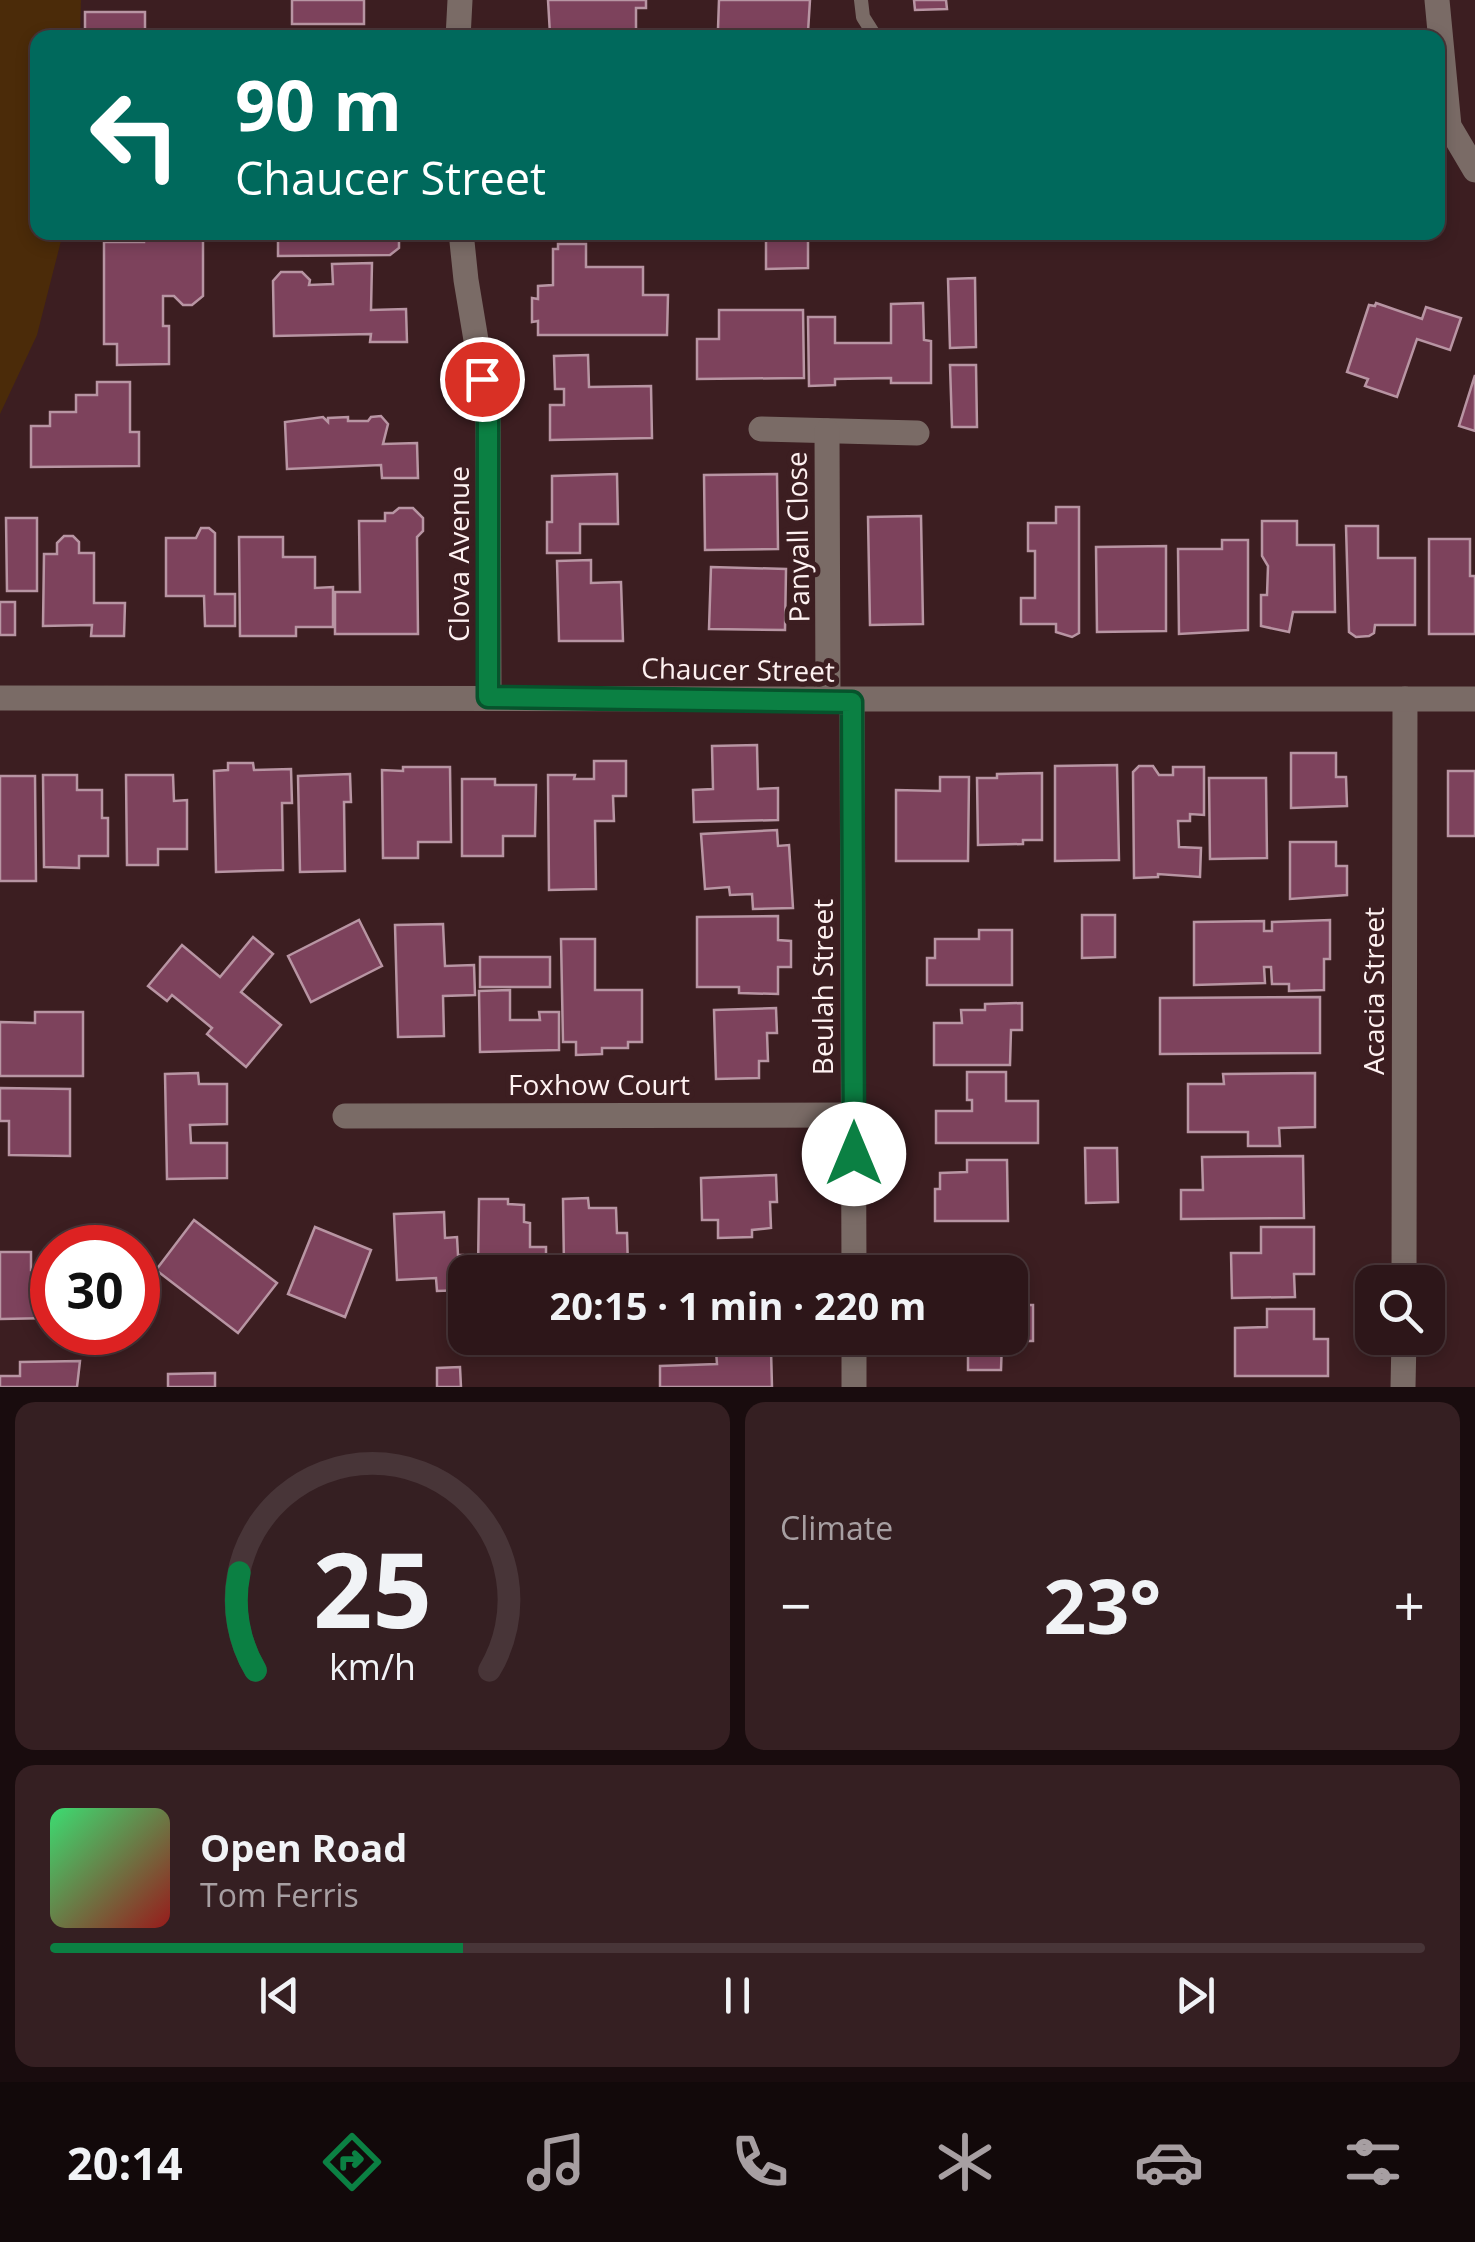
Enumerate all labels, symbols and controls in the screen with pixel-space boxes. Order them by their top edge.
text: 90 m [235,56,402,152]
icon: left [70,70,200,200]
text: Chaucer Street [235,147,546,208]
pin [440,337,525,422]
icon: arrive [455,352,510,407]
street label: Panyall Close [777,451,817,623]
street label: Clova Avenue [439,466,477,642]
street label: Chaucer Street [641,648,835,690]
street label: Beulah Street [803,899,841,1075]
street label: Acacia Street [1354,907,1392,1075]
street label: Foxhow Court [508,1065,690,1103]
position arrow [802,1102,906,1206]
speed limit sign: 30 [30,1225,160,1355]
map controls [1355,1265,1445,1355]
button: search [1355,1265,1445,1355]
text: 20:15 · 1 min · 220 m [550,1279,926,1331]
text: Climate [780,1506,893,1549]
text: 25 [313,1517,432,1658]
text: 23° [1044,1554,1161,1656]
text: − [780,1567,811,1642]
text: + [1394,1567,1425,1642]
text: km/h [329,1642,416,1690]
text: Open Road [200,1821,407,1873]
text: Tom Ferris [200,1873,359,1916]
icon: previous [252,1968,307,2023]
icon: pause [710,1968,765,2023]
icon: next [1168,1968,1223,2023]
icon: directions [317,2127,387,2197]
icon: music [521,2127,591,2197]
icon: phone [725,2127,795,2197]
icon: climate [930,2127,1000,2197]
icon: car [1134,2127,1204,2197]
icon: filters [1338,2127,1408,2197]
text: 20:14 [67,2132,183,2193]

